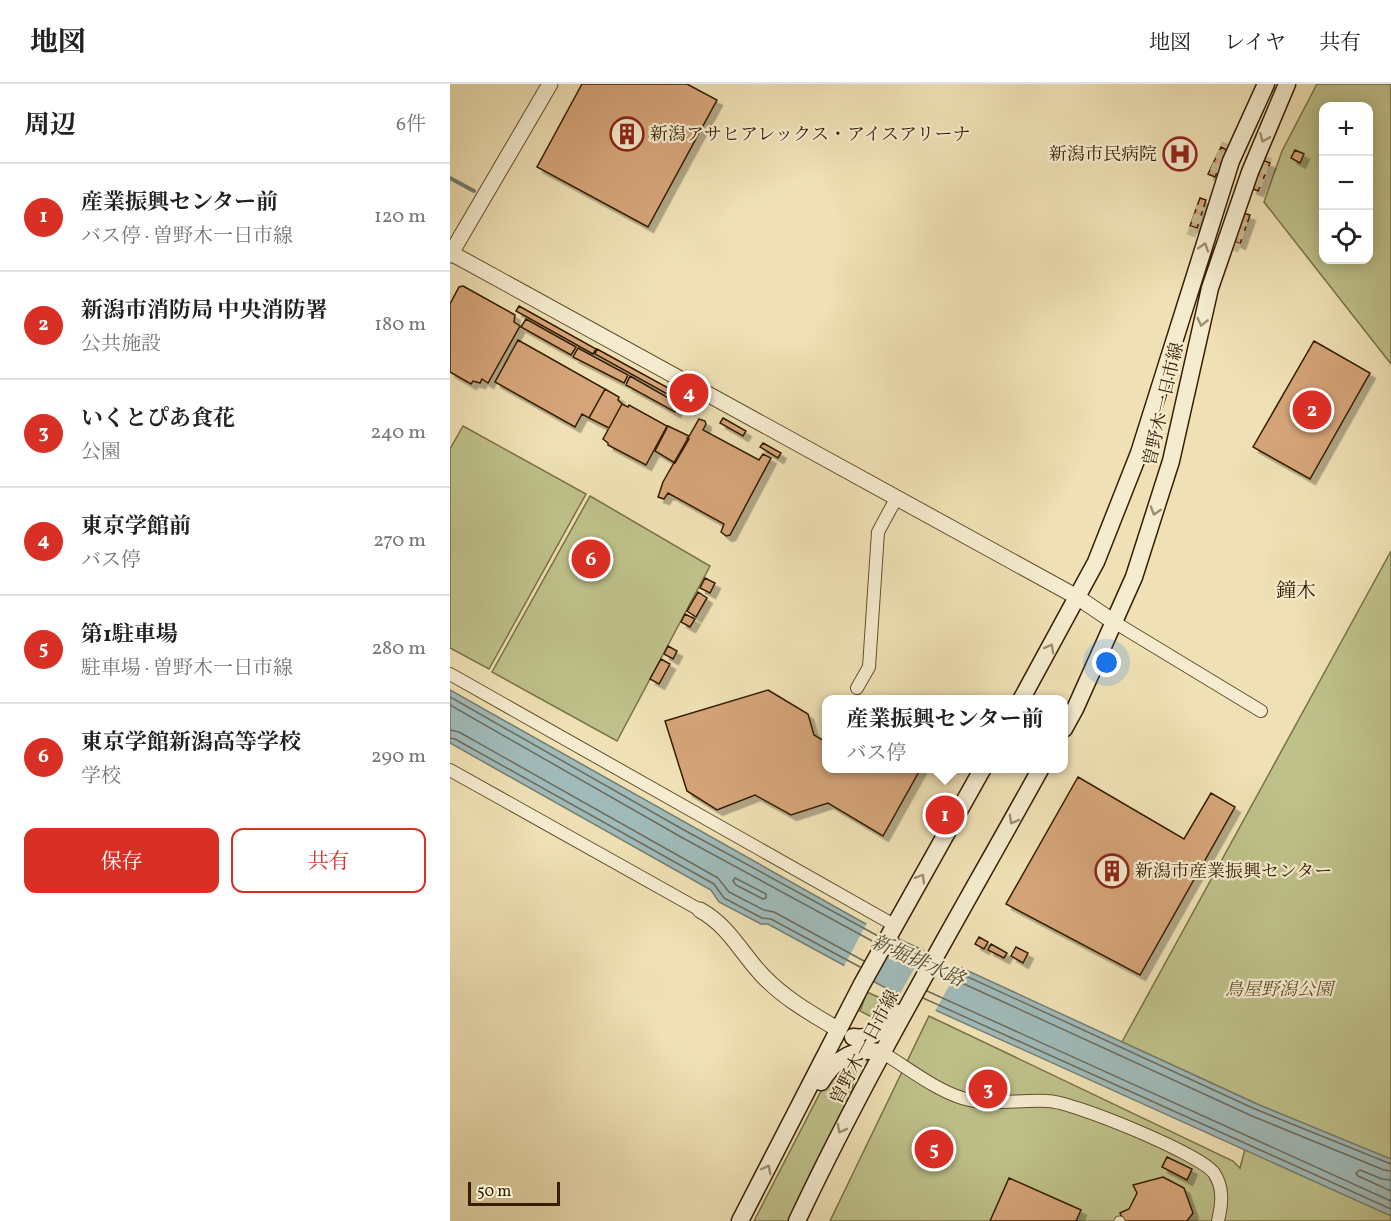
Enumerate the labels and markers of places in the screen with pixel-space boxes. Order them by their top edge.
building icon: 新潟アサヒアレックス・アイスアリーナ [609,116,645,152]
place label: 新潟アサヒアレックス・アイスアリーナ [650,123,970,148]
hospital icon: 新潟市民病院 [1162,136,1198,172]
place label: 新潟市民病院 [1049,143,1157,168]
pin: 4 [670,370,708,416]
pin: 2 [1292,388,1332,432]
pin: 6 [572,536,610,582]
pin: 1 [926,792,964,838]
building icon: 新潟市産業振興センター [1094,853,1130,889]
place label: 新潟市産業振興センター [1135,860,1332,885]
pin: 3 [968,1066,1008,1112]
pin: 5 [914,1126,954,1172]

